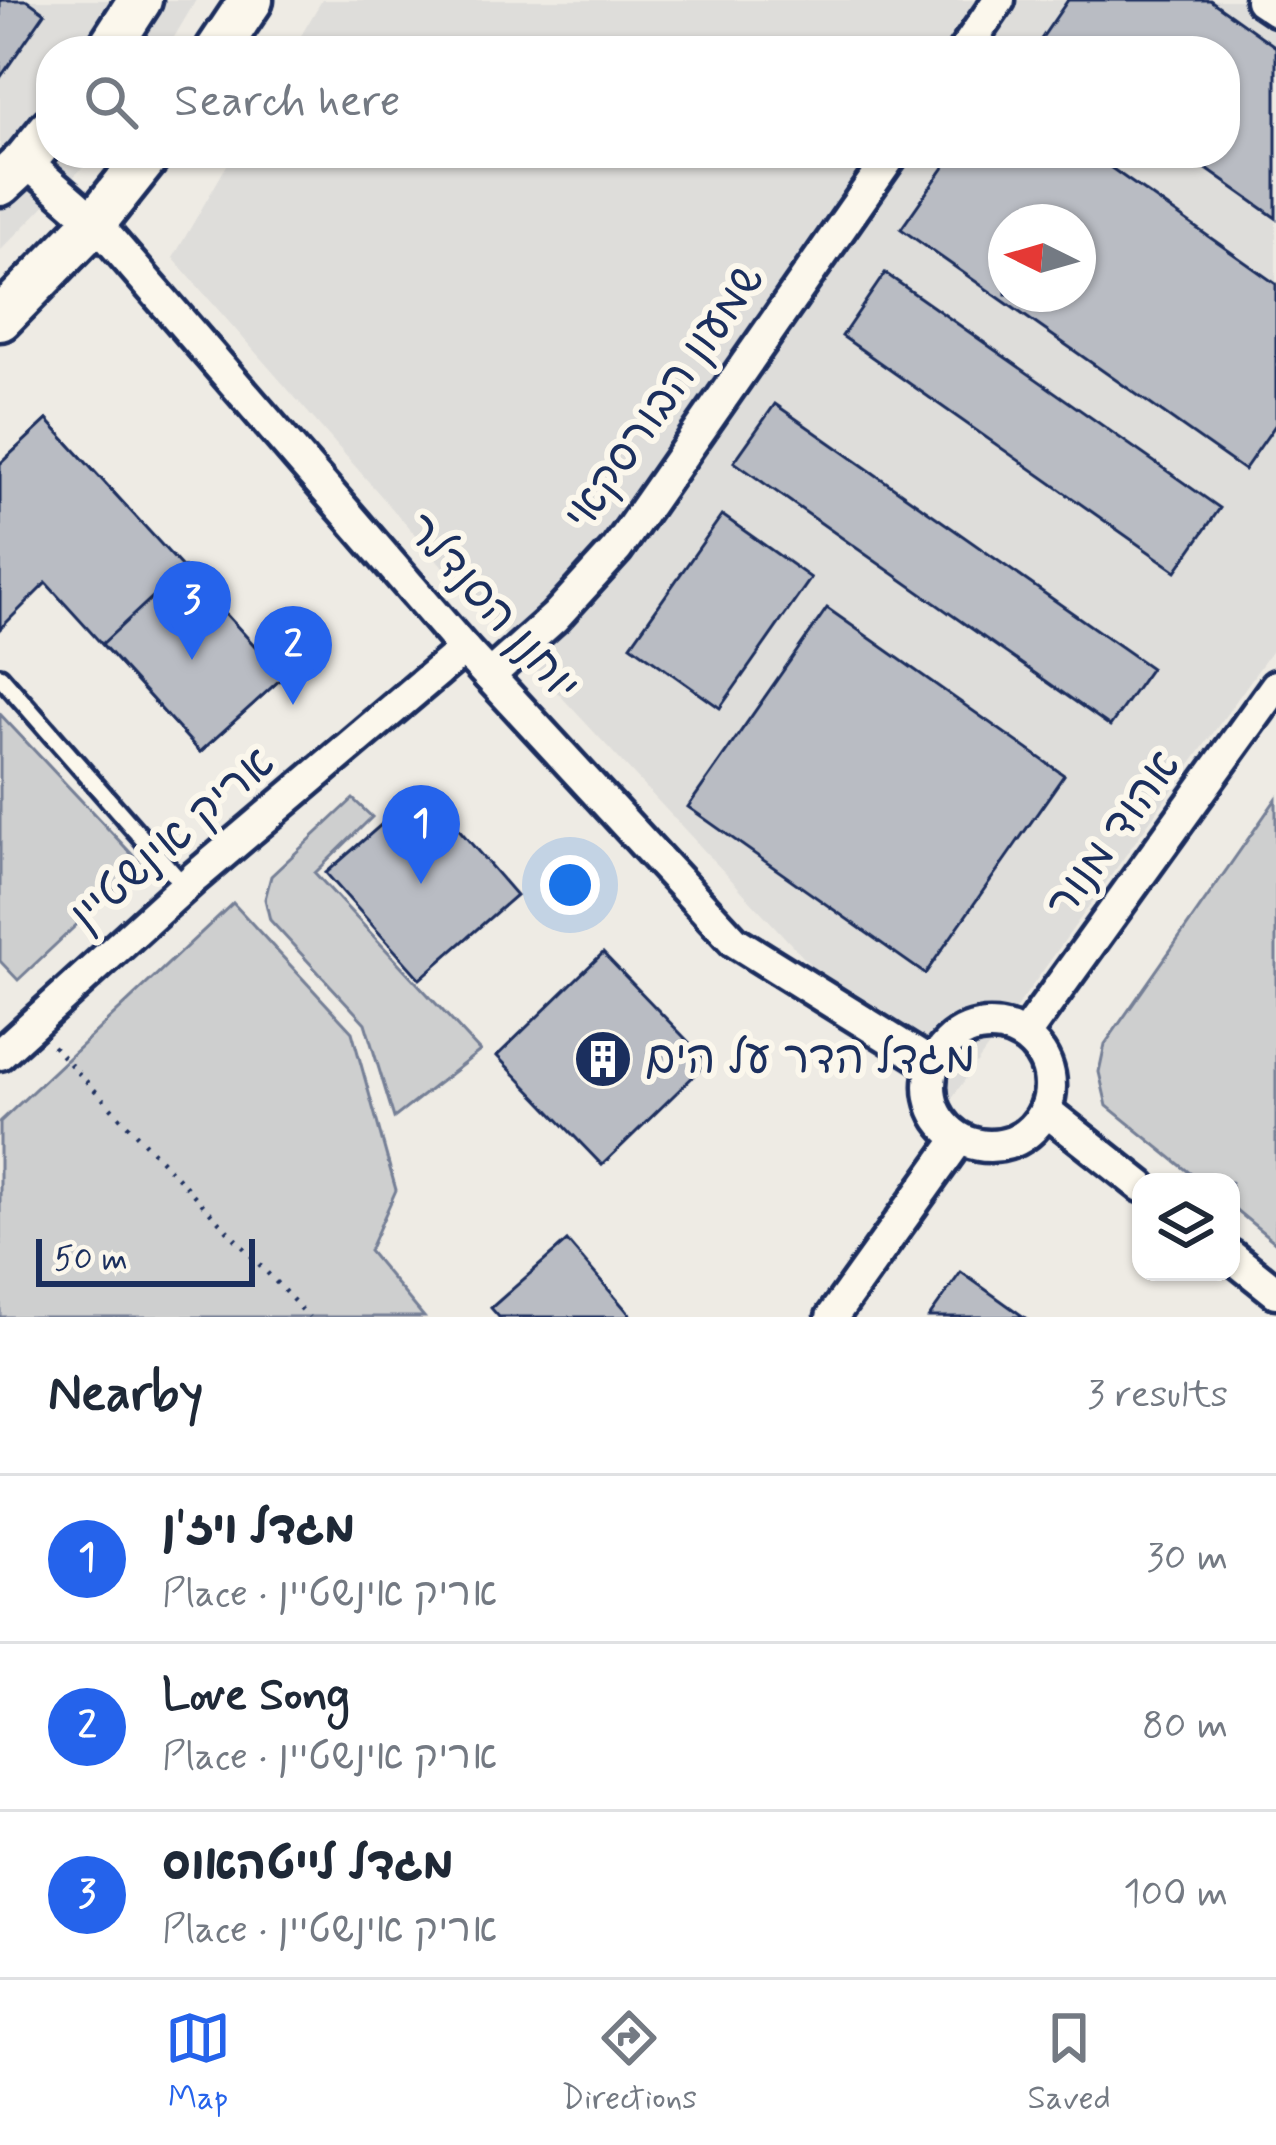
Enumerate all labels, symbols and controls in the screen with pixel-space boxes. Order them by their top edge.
search box [36,36,1240,168]
icon: search [78,69,144,135]
text: Search here [174,73,401,132]
north arrow [988,204,1096,312]
street label: שמעון הבורסקאי [551,253,779,543]
street label: יוחנן הסנדלר [391,501,591,715]
pin: 3 [153,561,231,660]
pin: 2 [254,606,332,705]
street label: אריק אינשטיין [58,735,288,945]
street label: אהוד מנור [1033,739,1195,931]
pin: 1 [382,785,460,884]
your location [540,855,600,915]
building icon: מגדל הדר על הים [572,1028,634,1090]
place label: מגדל הדר על הים [645,1030,975,1089]
map controls [1132,1173,1240,1281]
button: layers [1132,1173,1240,1281]
scale bar [36,1233,255,1286]
text: 50 m [54,1238,128,1282]
text: Nearby [48,1362,203,1428]
text: 3 results [1087,1370,1228,1421]
text: מגדל ויז'ן [162,1500,356,1559]
text: 1 [78,1533,96,1584]
text: 30 m [1146,1533,1228,1584]
text: Place · אריק אינשטיין [162,1569,497,1620]
text: Love Song [162,1667,350,1726]
text: 2 [77,1701,97,1752]
text: 80 m [1142,1701,1228,1752]
text: Place · אריק אינשטיין [162,1732,497,1783]
text: מגדל לייטהאוס [162,1836,454,1895]
text: 3 [78,1869,96,1920]
text: 100 m [1123,1869,1228,1920]
text: Place · אריק אינשטיין [162,1905,497,1956]
tab: Map [165,2005,231,2121]
tab: Directions [561,2005,697,2121]
tab: Saved [1027,2005,1111,2121]

